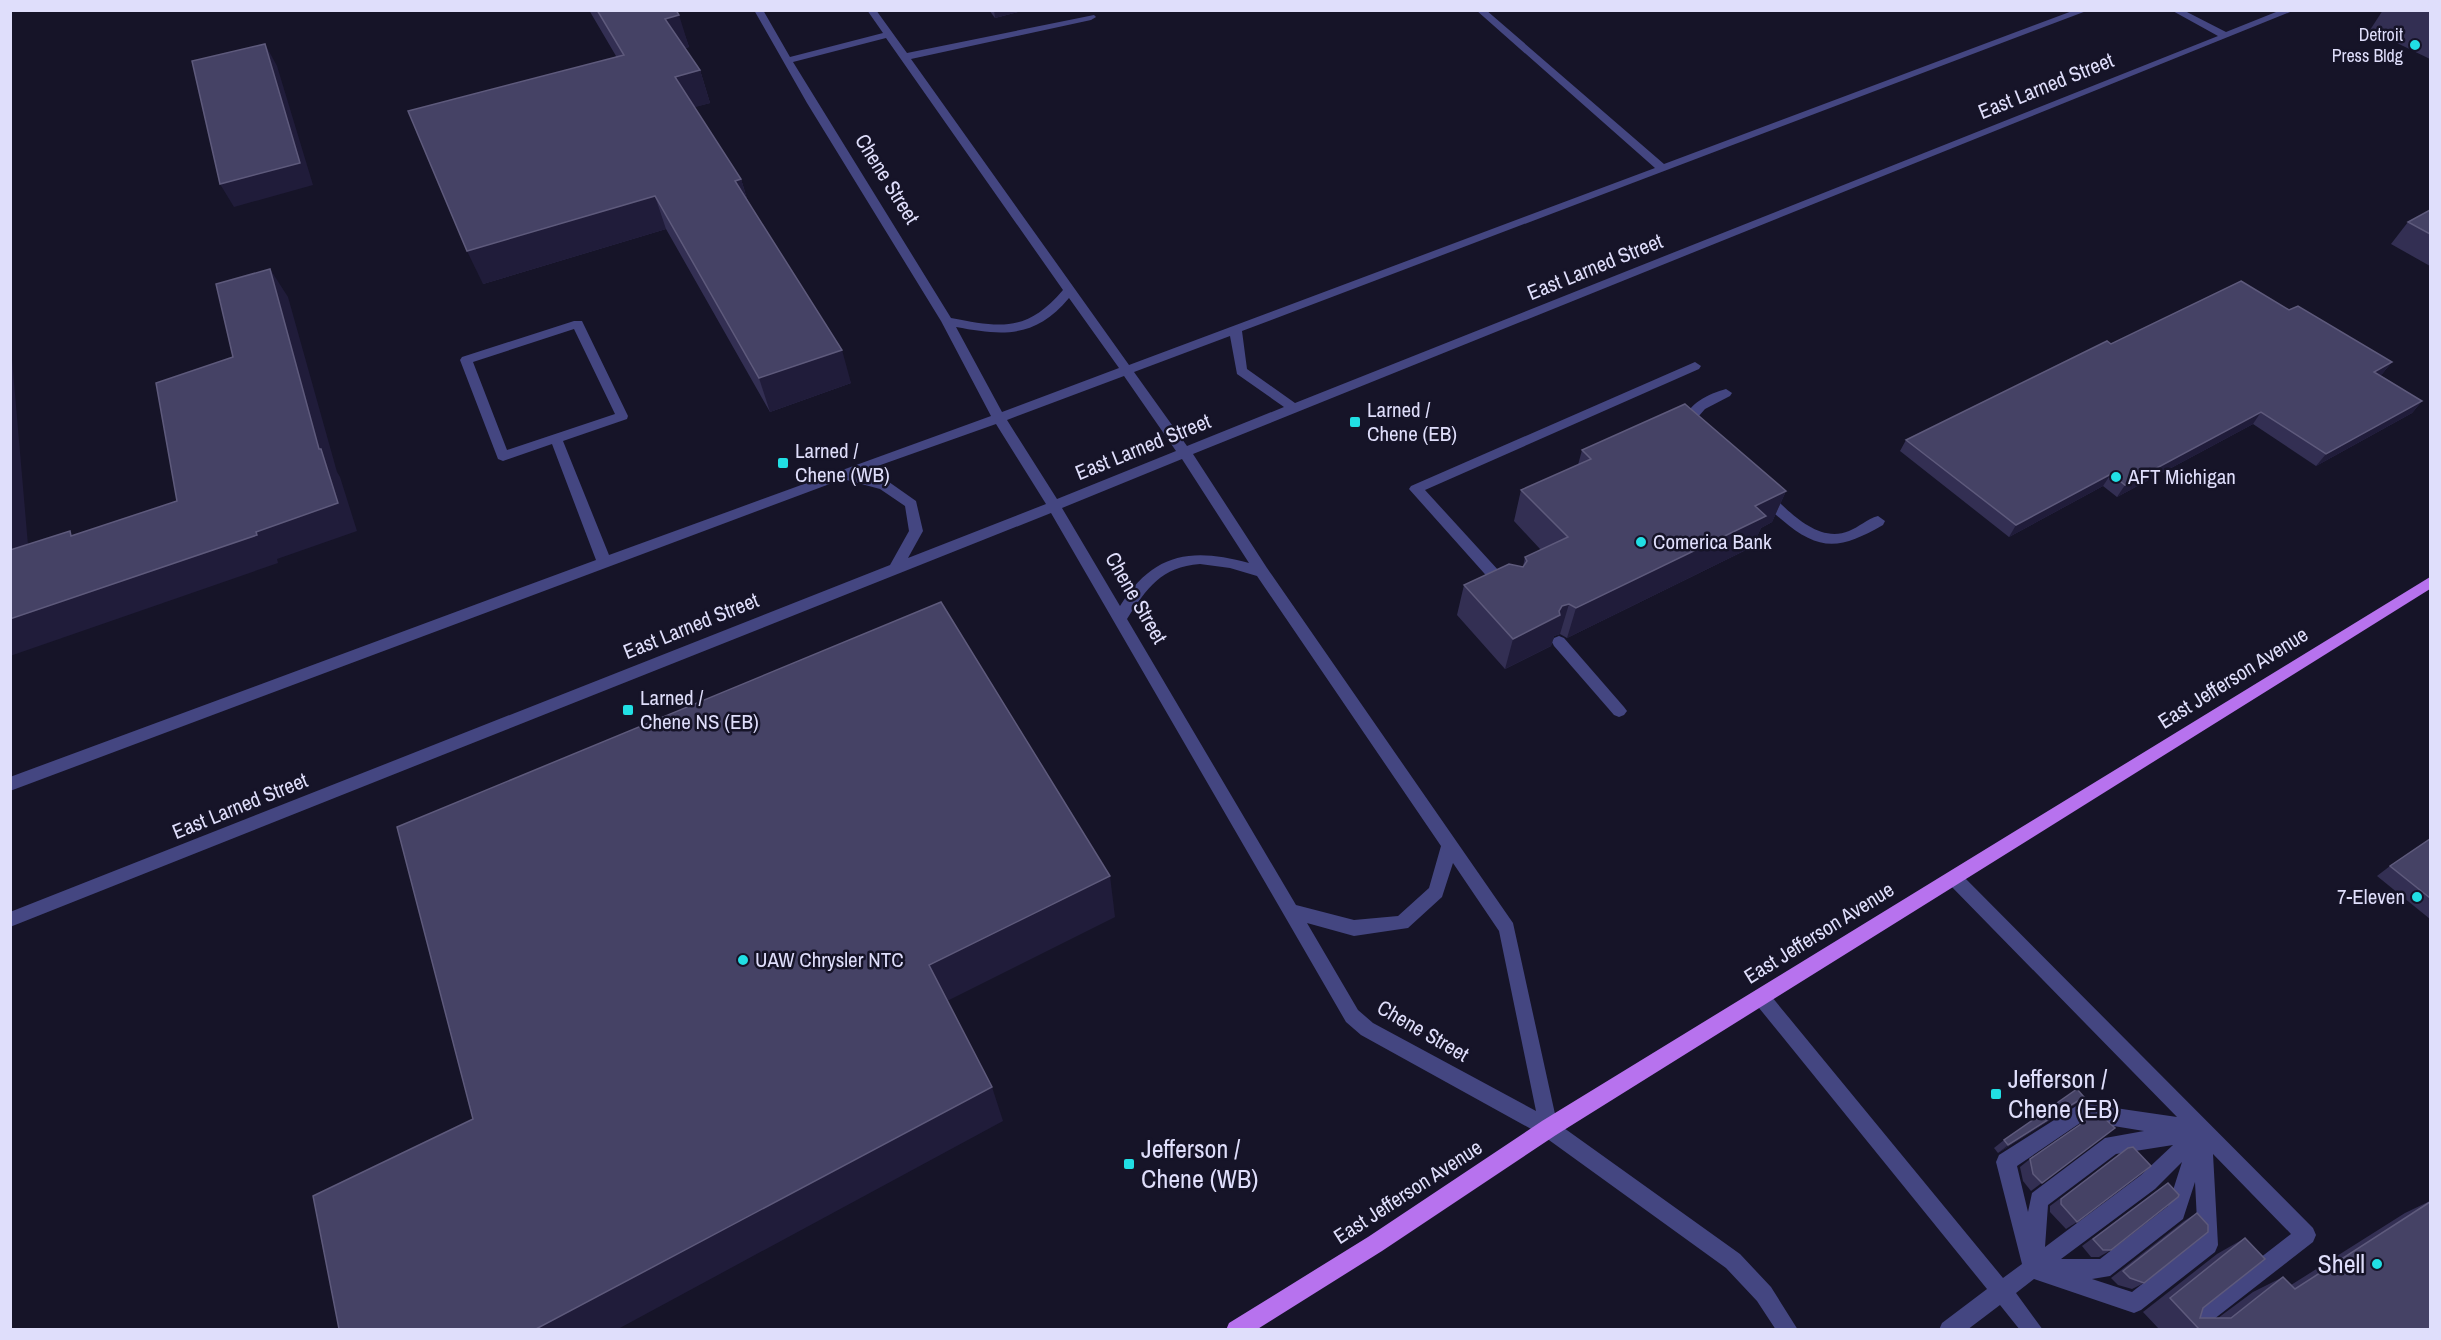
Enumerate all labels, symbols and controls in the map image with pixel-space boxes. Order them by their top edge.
place label: Detroit Press Bldg [2332,22,2404,68]
marker: Detroit Press Bldg [2408,38,2422,52]
street label: East Larned Street [1974,45,2118,126]
street label: Chene Street [848,128,927,230]
street label: East Larned Street [1523,226,1667,307]
place label: Larned / Chene (EB) [1367,395,1457,448]
street label: East Larned Street [1071,406,1215,487]
marker: Larned / Chene (EB) [1348,415,1362,429]
place label: Larned / Chene (WB) [795,436,890,489]
marker: Larned / Chene (WB) [776,456,790,470]
place label: AFT Michigan [2127,462,2236,491]
marker: AFT Michigan [2109,470,2123,484]
place label: Comerica Bank [1653,527,1772,556]
marker: Comerica Bank [1634,535,1648,549]
street label: Chene Street [1099,547,1174,649]
street label: East Larned Street [619,585,763,666]
street label: East Jefferson Avenue [2152,620,2313,735]
place label: Larned / Chene NS (EB) [640,683,759,736]
marker: Larned / Chene NS (EB) [621,703,635,717]
street label: East Larned Street [168,765,312,846]
street label: East Jefferson Avenue [1738,875,1899,990]
place label: 7-Eleven [2337,882,2405,911]
marker: 7-Eleven [2410,890,2424,904]
place label: UAW Chrysler NTC [755,945,904,974]
marker: UAW Chrysler NTC [736,953,750,967]
street label: Chene Street [1372,993,1475,1069]
place label: Jefferson / Chene (EB) [2008,1061,2119,1126]
marker: Jefferson / Chene (EB) [1989,1087,2003,1101]
place label: Jefferson / Chene (WB) [1141,1131,1258,1196]
street label: East Jefferson Avenue [1328,1133,1488,1251]
marker: Jefferson / Chene (WB) [1122,1157,1136,1171]
place label: Shell [2318,1246,2365,1281]
marker: Shell [2370,1257,2384,1271]

